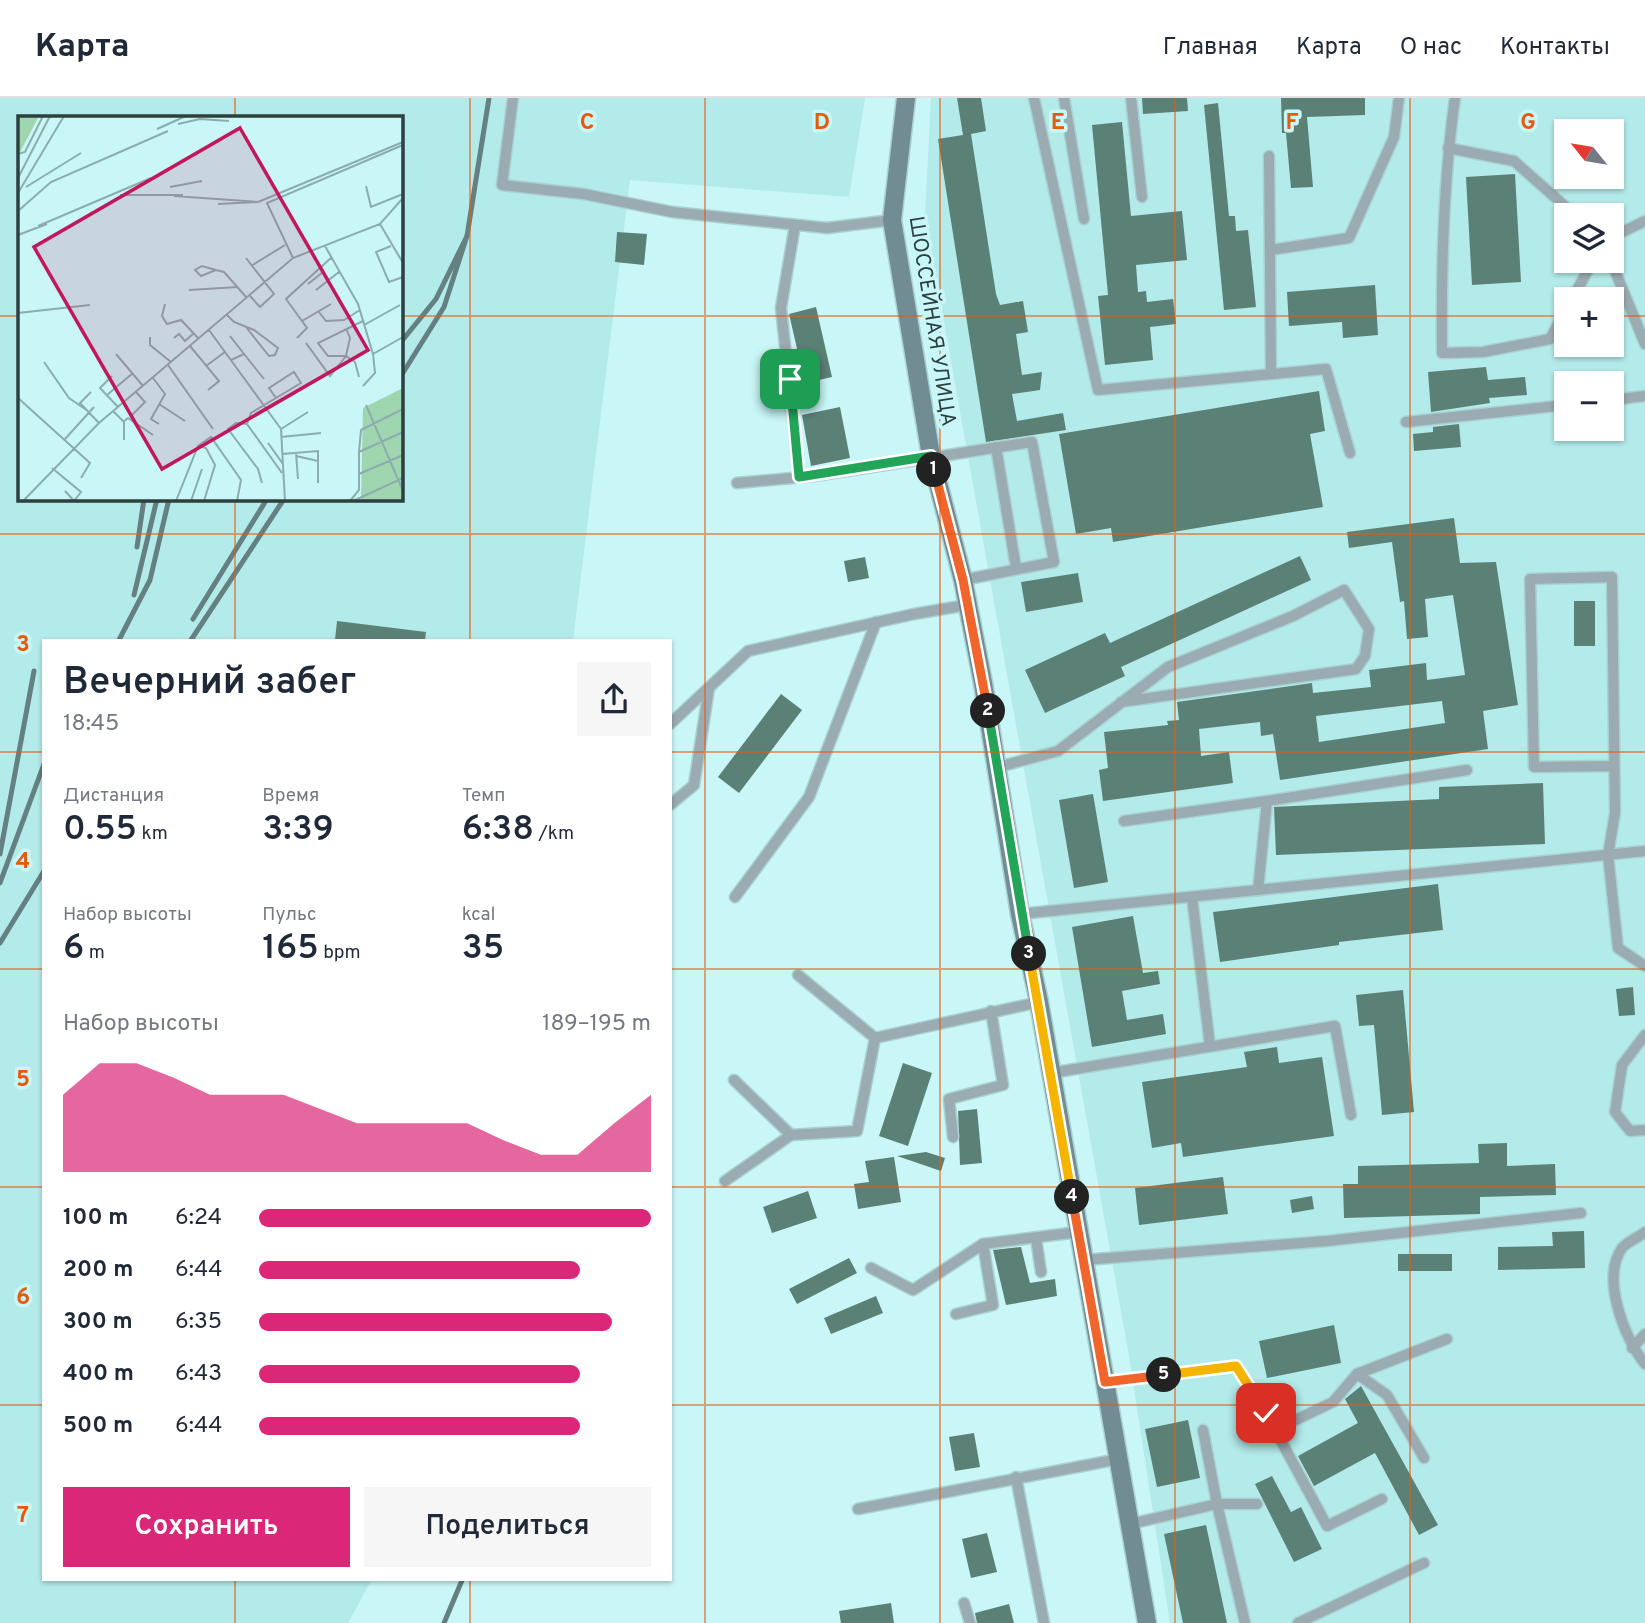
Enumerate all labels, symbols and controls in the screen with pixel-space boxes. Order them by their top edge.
text: Карта [35,27,129,69]
text: Главная [1163,33,1258,63]
text: Карта [1296,33,1362,63]
text: О нас [1400,33,1462,63]
text: Контакты [1500,33,1610,63]
text: C [580,109,594,138]
text: D [814,109,830,138]
text: E [1051,109,1065,138]
text: F [1285,109,1299,138]
text: G [1520,109,1536,138]
inset map [18,116,402,500]
north arrow [1554,119,1624,189]
map controls [1554,119,1624,441]
button: layers [1554,203,1624,273]
street label: ШОССЕЙНАЯ УЛИЦА [902,214,962,428]
button: + [1554,287,1624,357]
pin [760,349,820,409]
icon: arrive [771,360,809,398]
button: − [1554,371,1624,441]
pin: 1 [916,452,951,488]
text: 1 [930,457,937,481]
text: 3 [16,631,30,660]
text: Вечерний забег [63,659,356,708]
button: share [577,662,651,736]
pin: 2 [970,694,1006,728]
text: 2 [982,698,993,722]
text: 18:45 [63,710,119,739]
text: Дистанция [63,784,164,808]
text: Время [262,784,319,808]
text: Темп [462,784,505,808]
text: 0.55 [63,808,137,852]
text: 3:39 [262,808,334,852]
text: 6:38 [462,808,534,852]
text: km [137,822,168,846]
text: /km [534,822,574,846]
text: 4 [16,848,30,877]
text: Набор высоты [63,903,192,927]
text: Пульс [262,903,316,927]
text: kcal [462,903,495,927]
text: 6 [63,927,84,971]
text: 165 [262,927,319,971]
text: 35 [462,927,504,971]
pin: 3 [1012,936,1046,972]
text: m [84,941,105,965]
text: bpm [319,941,361,965]
text: 3 [1023,941,1034,965]
text: Набор высоты [63,1010,219,1039]
text: 189–195 m [542,1010,651,1039]
text: 5 [16,1066,30,1095]
pin: 4 [1054,1180,1090,1214]
text: 4 [1065,1184,1078,1208]
text: 100 m [63,1204,128,1233]
text: 6:24 [175,1204,222,1233]
text: 200 m [63,1256,133,1285]
text: 6:44 [175,1256,222,1285]
text: 6 [16,1284,30,1313]
text: 300 m [63,1308,133,1337]
text: 6:35 [175,1308,222,1337]
pin: 5 [1146,1358,1182,1392]
text: 400 m [63,1360,134,1389]
text: 6:43 [175,1360,222,1389]
text: 5 [1158,1362,1169,1386]
pin [1236,1383,1296,1443]
icon: check [1247,1394,1285,1432]
text: 500 m [63,1412,133,1441]
text: 6:44 [175,1412,222,1441]
button: Сохранить [63,1487,350,1567]
button: Поделиться [364,1487,651,1567]
text: 7 [17,1502,29,1531]

